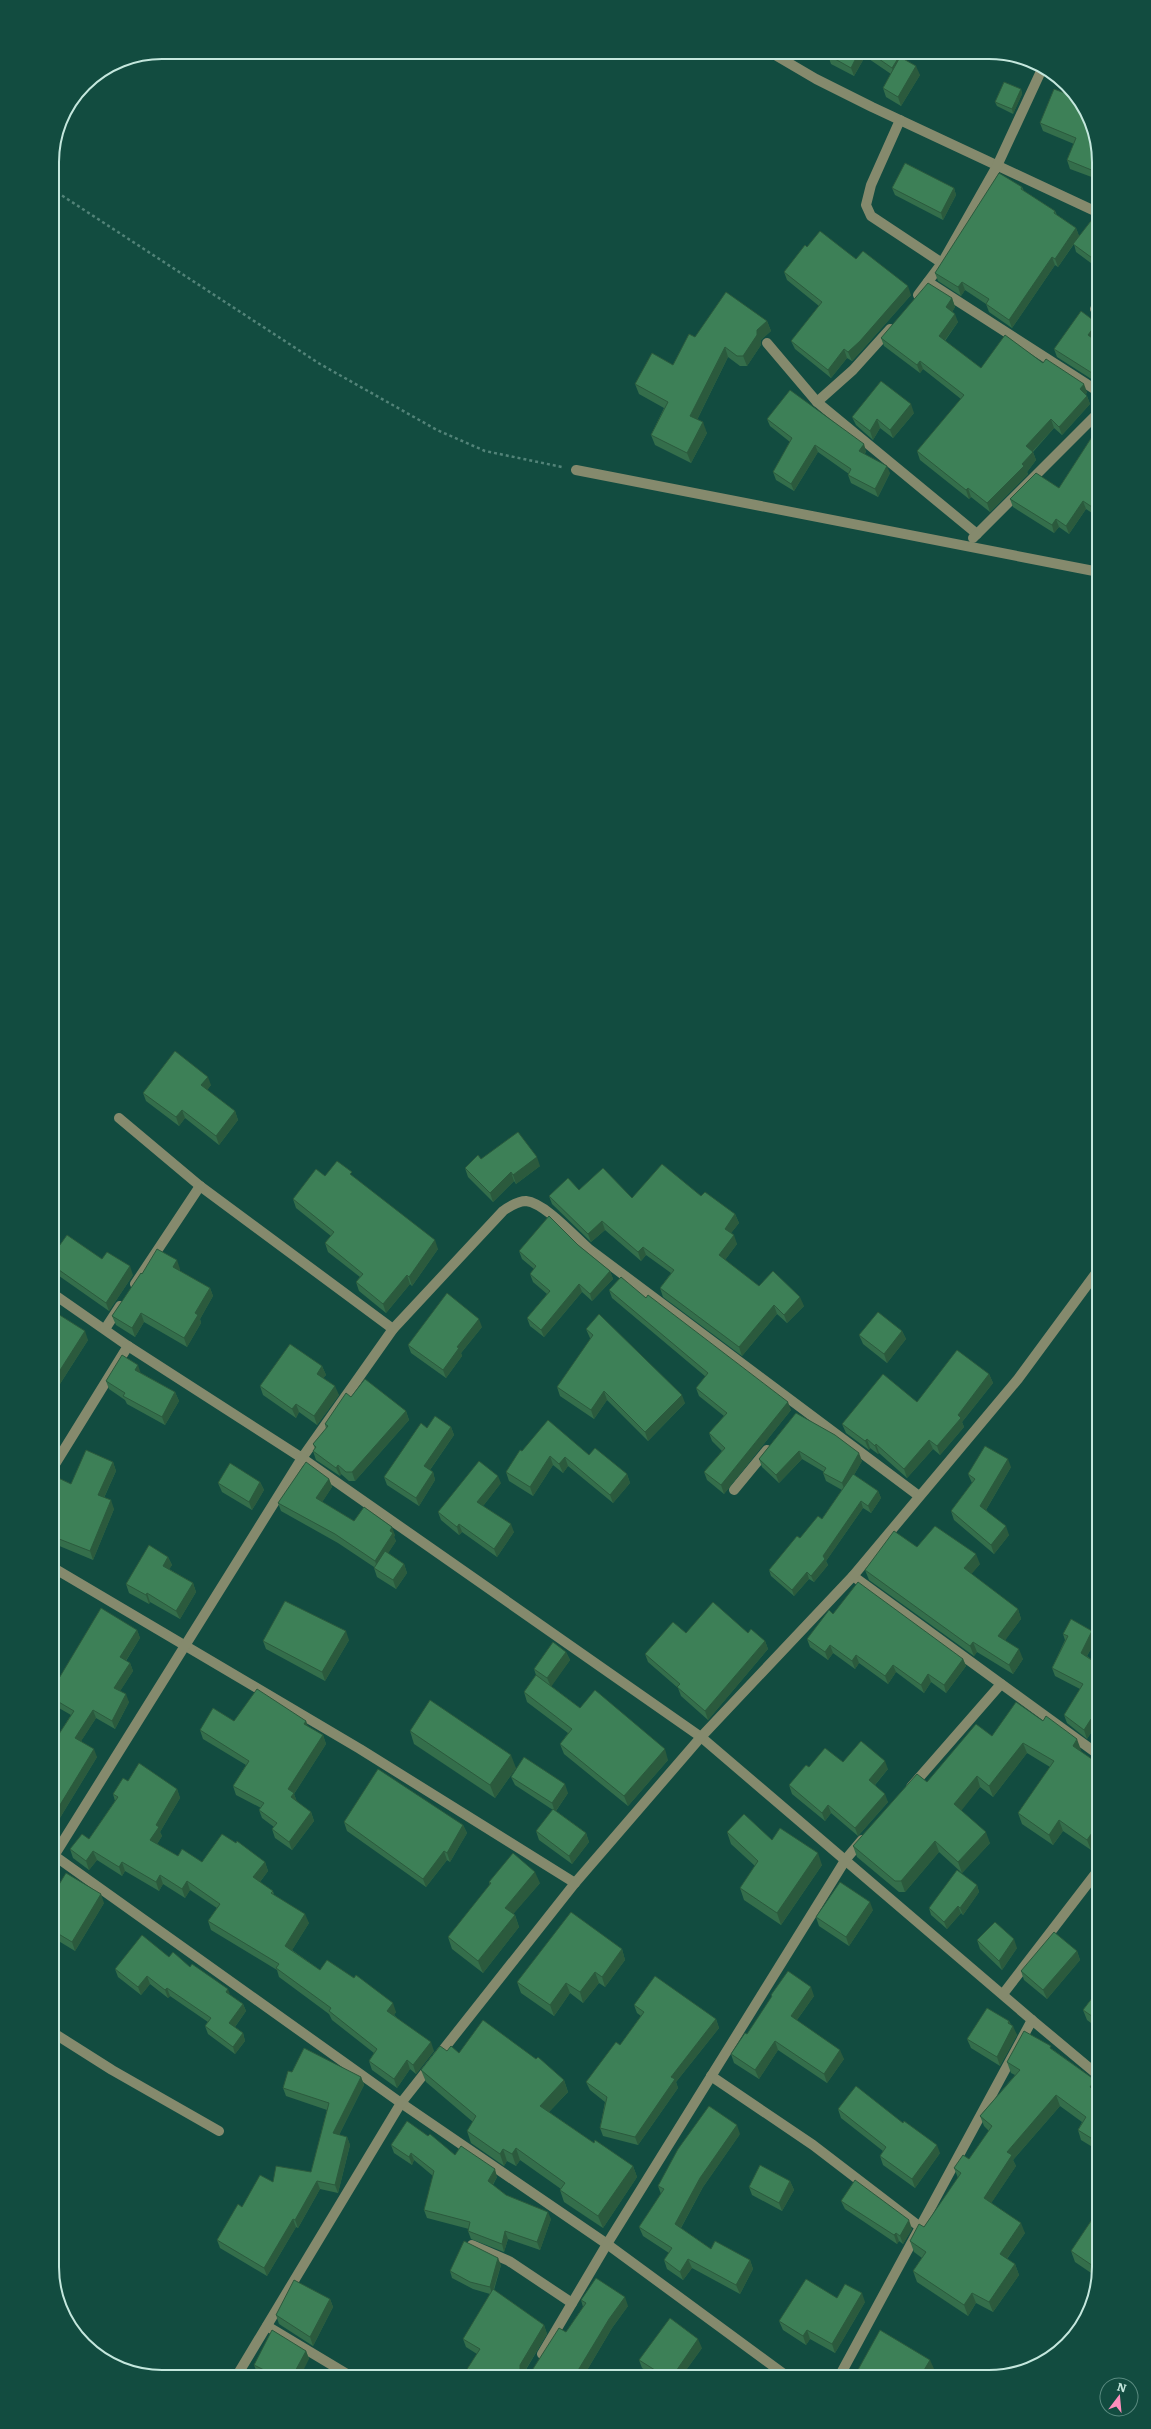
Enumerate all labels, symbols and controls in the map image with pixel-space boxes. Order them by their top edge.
north arrow [1099,2377,1139,2417]
text: N [1115,2377,1129,2395]

